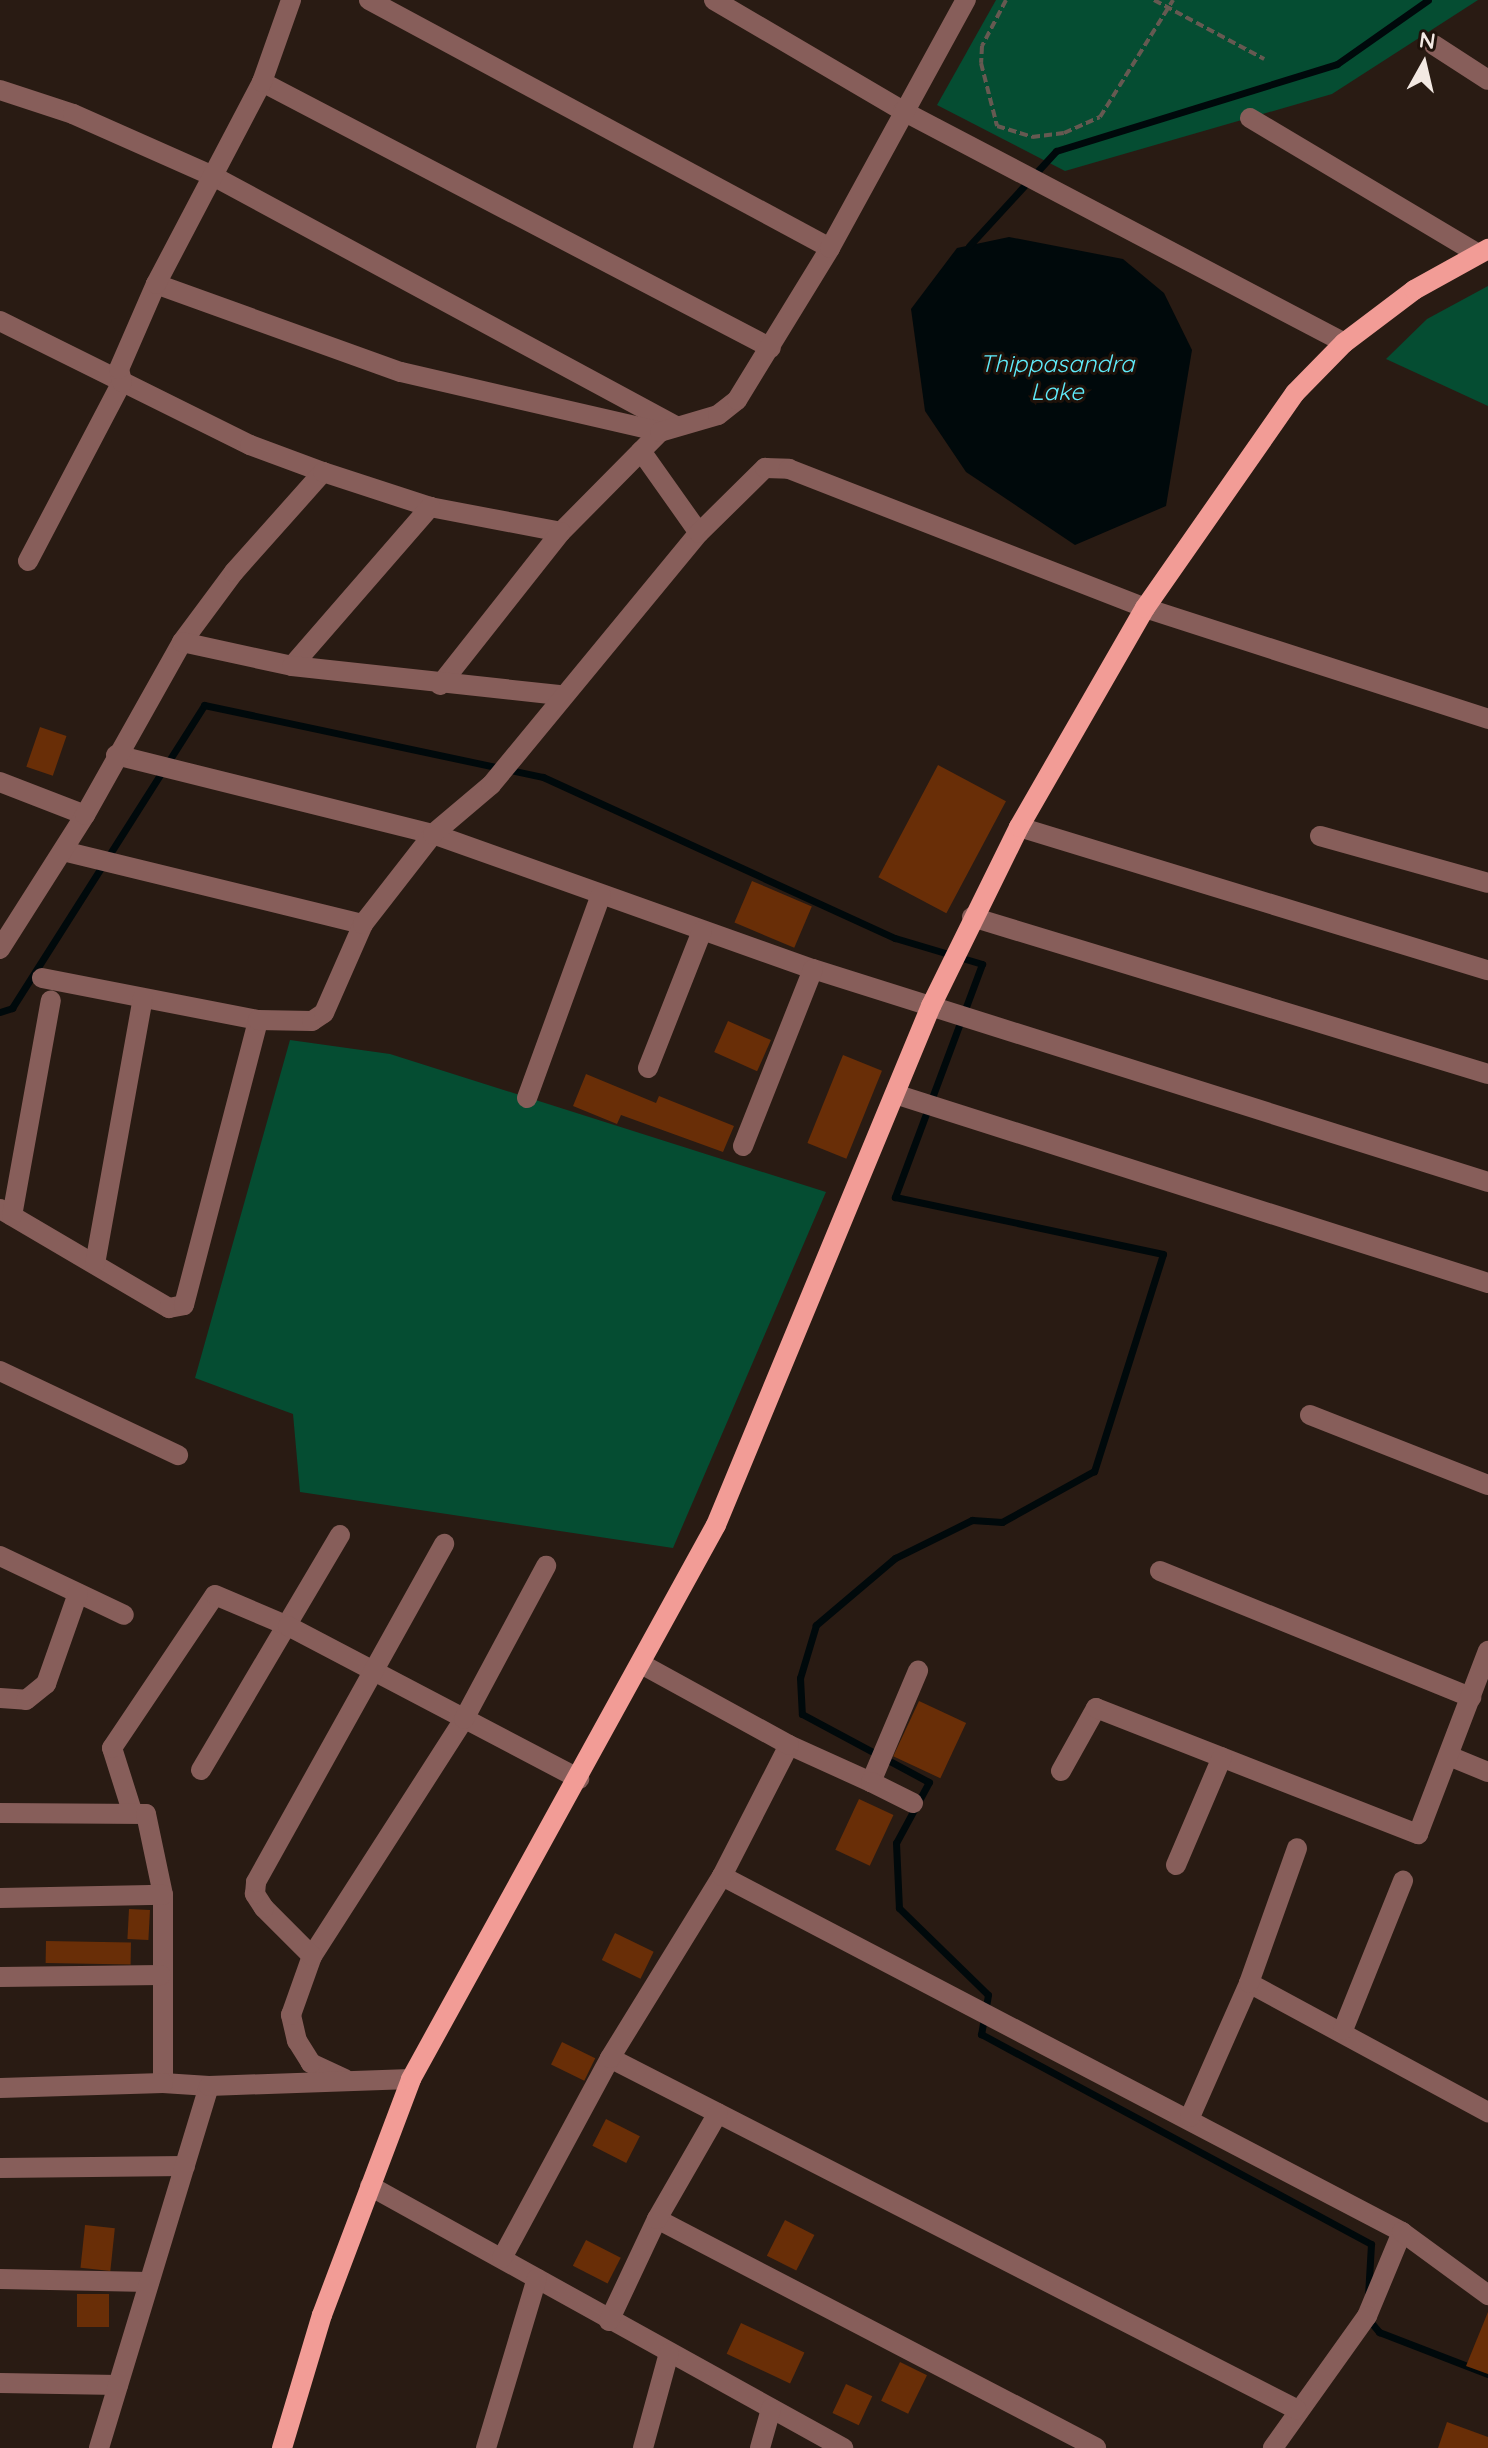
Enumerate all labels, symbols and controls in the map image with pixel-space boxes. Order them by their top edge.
north arrow [1384,24,1464,104]
text: N [1417,25,1437,55]
water label: Thippasandra Lake [980,350,1134,406]

